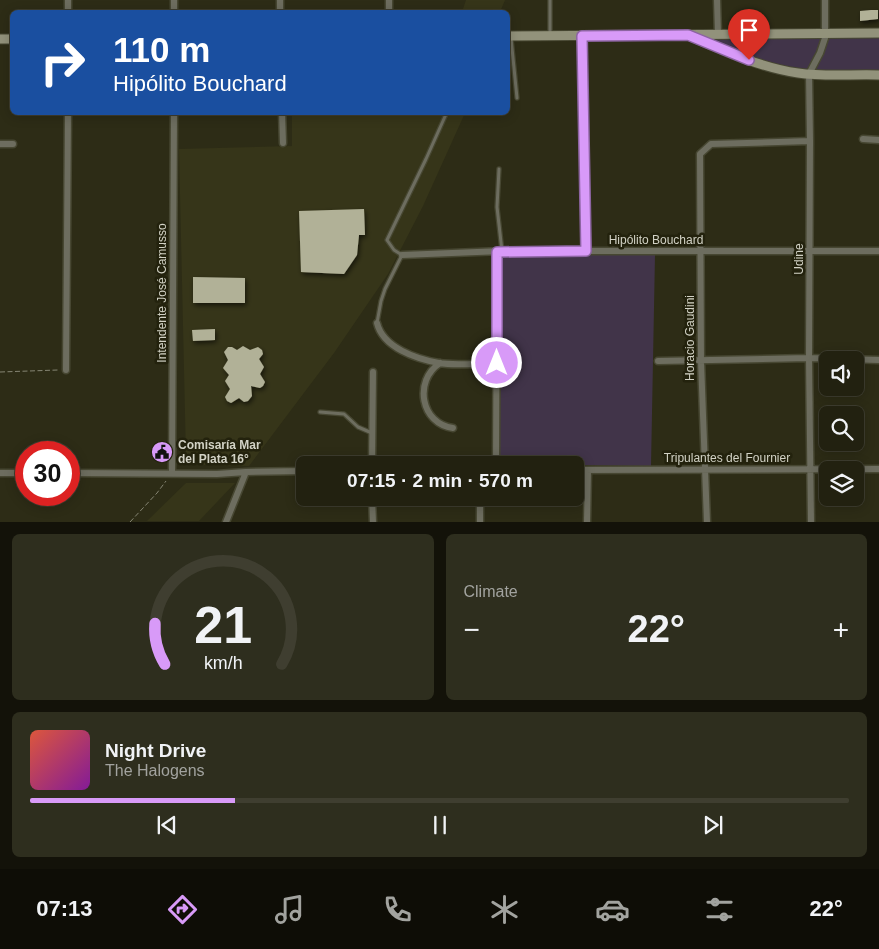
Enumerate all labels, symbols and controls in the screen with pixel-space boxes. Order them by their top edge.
pin [728,9,770,60]
icon: arrive [735,16,763,44]
icon: right [30,30,95,95]
text: 110 m [113,30,210,69]
text: Hipólito Bouchard [113,71,287,96]
street label: Intendente José Camusso [155,223,169,363]
street label: Hipólito Bouchard [609,233,703,247]
street label: Udine [792,243,806,275]
street label: Horacio Gaudini [683,295,697,381]
position arrow [470,336,522,388]
map controls [819,351,864,506]
button: sound [819,351,864,396]
button: search [819,406,864,451]
place label: Comisaría Mar del Plata 16° [178,438,261,466]
public building icon: Comisaría Mar del Plata 16° [150,440,174,464]
speed limit sign: 30 [15,441,80,506]
street label: Tripulantes del Fournier [664,451,790,465]
button: layers [819,461,864,506]
text: 07:15 · 2 min · 570 m [347,470,533,491]
text: Climate [464,583,518,600]
text: 21 [194,596,252,654]
text: 22° [628,608,685,650]
text: − [464,614,480,645]
text: + [833,614,849,645]
text: km/h [203,653,242,673]
text: Night Drive [105,740,206,761]
text: The Halogens [105,762,205,779]
icon: previous [153,811,181,839]
icon: pause [426,811,454,839]
icon: next [699,811,727,839]
icon: directions [165,892,200,927]
icon: music [272,892,307,927]
icon: phone [380,892,415,927]
icon: climate [487,892,522,927]
icon: car [595,892,630,927]
icon: filters [702,892,737,927]
text: 07:13 [36,896,92,921]
text: 22° [809,896,843,921]

